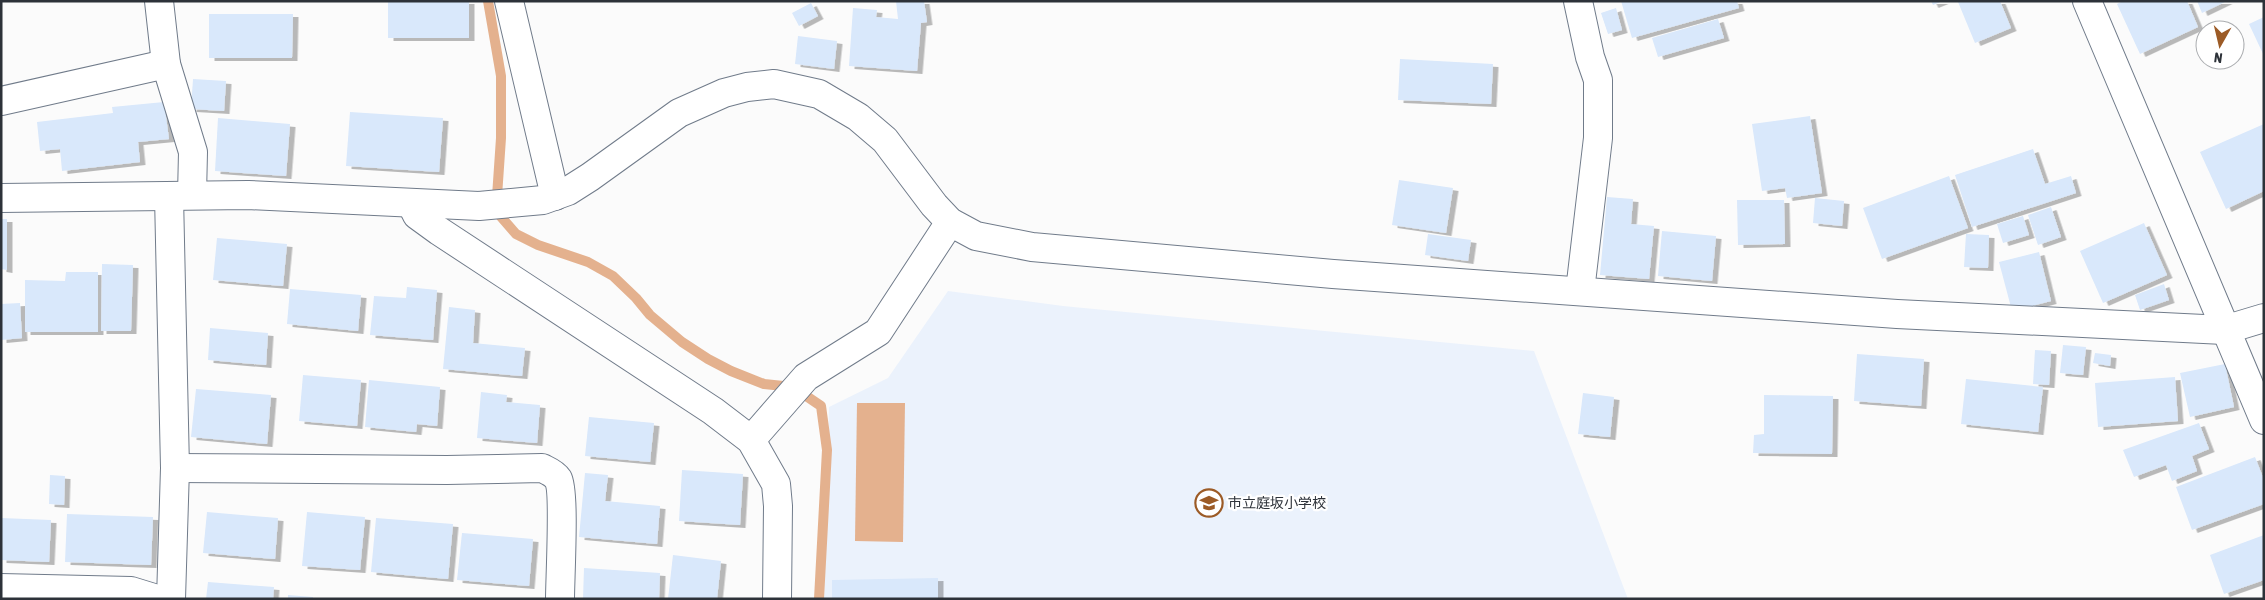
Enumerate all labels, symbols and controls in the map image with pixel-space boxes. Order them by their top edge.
north arrow [2195,20,2245,70]
text: N [2213,49,2223,66]
school or university icon: 市立庭坂小学校 [1194,488,1224,518]
place label: 市立庭坂小学校 [1228,495,1326,511]

